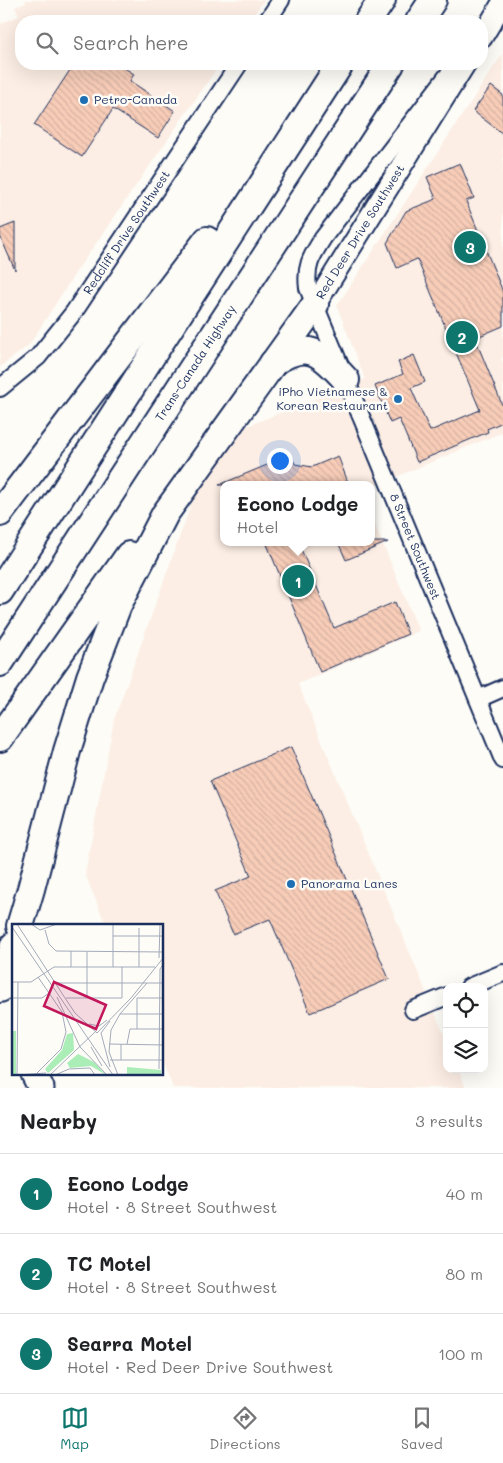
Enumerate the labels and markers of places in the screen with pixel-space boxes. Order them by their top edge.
place label: Petro-Canada [94,91,178,107]
marker: Petro-Canada [78,94,90,106]
pin: 3 [454,228,486,266]
pin: 2 [446,318,478,356]
place label: iPho Vietnamese & Korean Restaurant [276,383,388,413]
marker: iPho Vietnamese & Korean Restaurant [392,393,404,405]
pin: 1 [282,562,314,600]
place label: Panorama Lanes [301,875,398,891]
marker: Panorama Lanes [285,878,297,890]

